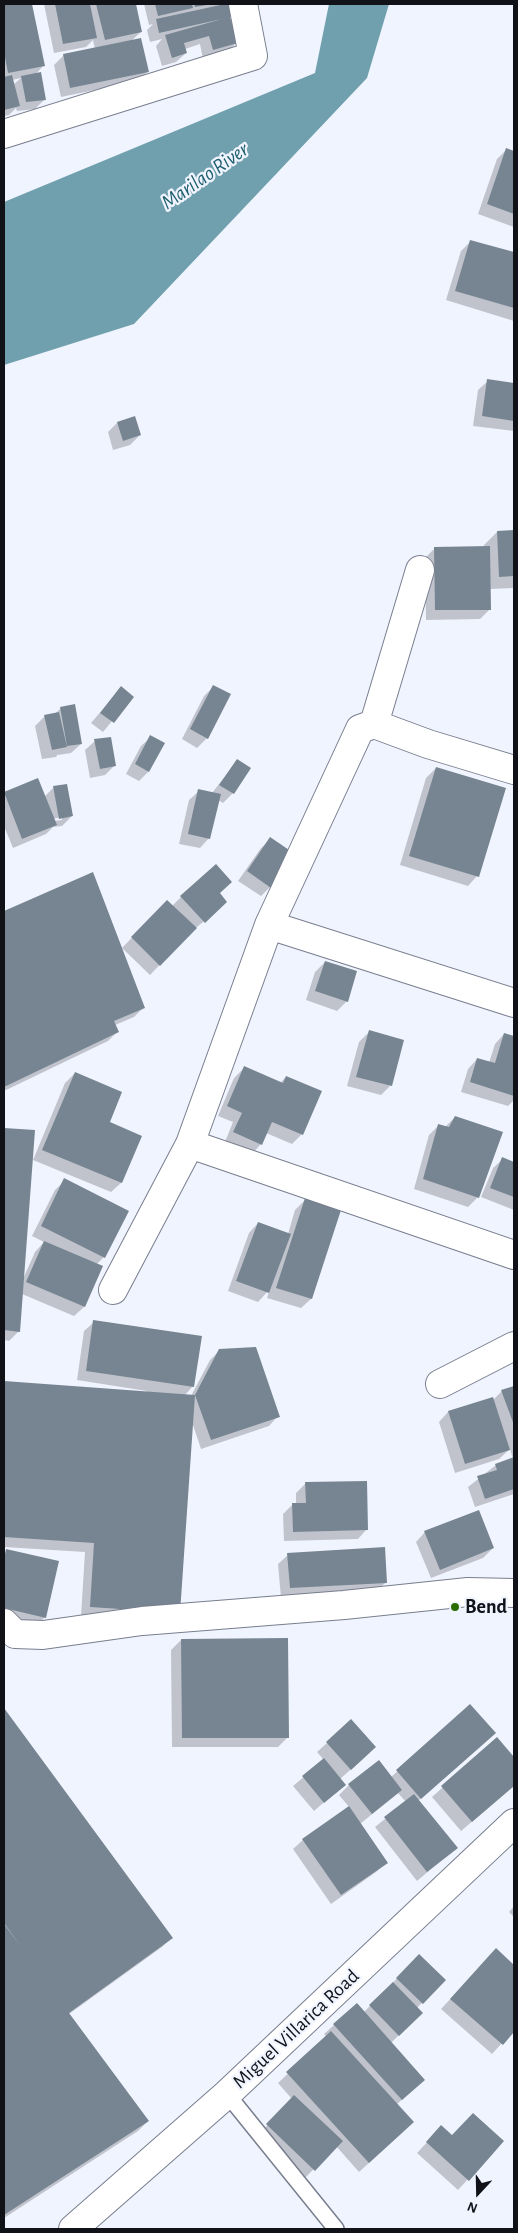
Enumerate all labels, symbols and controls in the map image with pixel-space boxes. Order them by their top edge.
water label: Marilao River [156,137,254,215]
place label: Bend [465,1595,507,1619]
marker: Bend [449,1601,461,1613]
street label: Miguel Villarica Road [228,1964,364,2094]
north arrow [453,2168,503,2218]
text: N [466,2199,480,2215]

